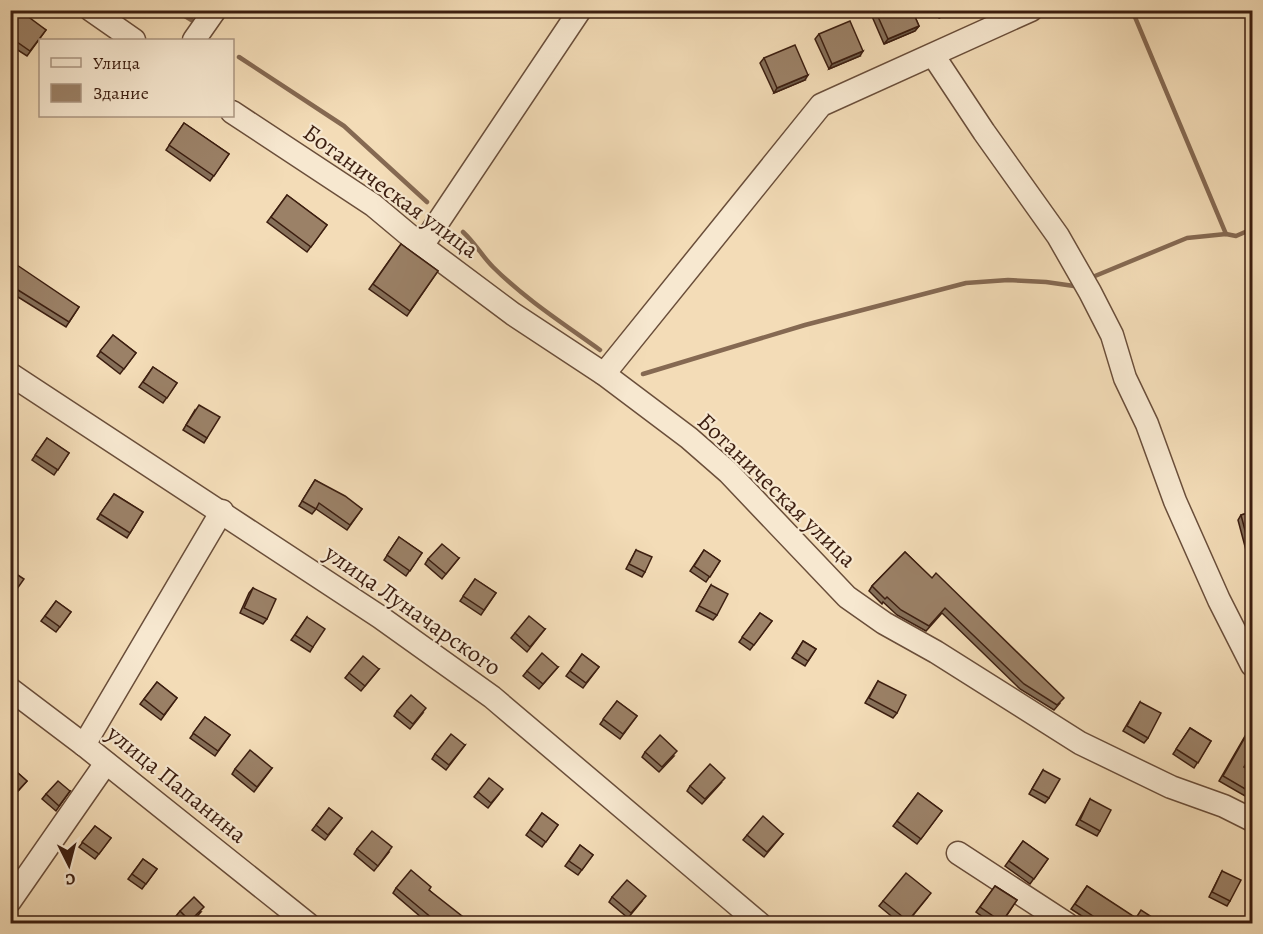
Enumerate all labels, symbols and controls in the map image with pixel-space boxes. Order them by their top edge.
legend [39,39,234,117]
text: Улица [93,51,141,75]
text: Здание [93,81,149,105]
street label: Ботаническая улица [297,116,485,266]
street label: Ботаническая улица [690,406,864,574]
street label: улица Луначарского [318,536,508,683]
street label: улица Папанина [100,717,254,850]
north arrow [39,835,99,895]
text: С [64,867,77,890]

